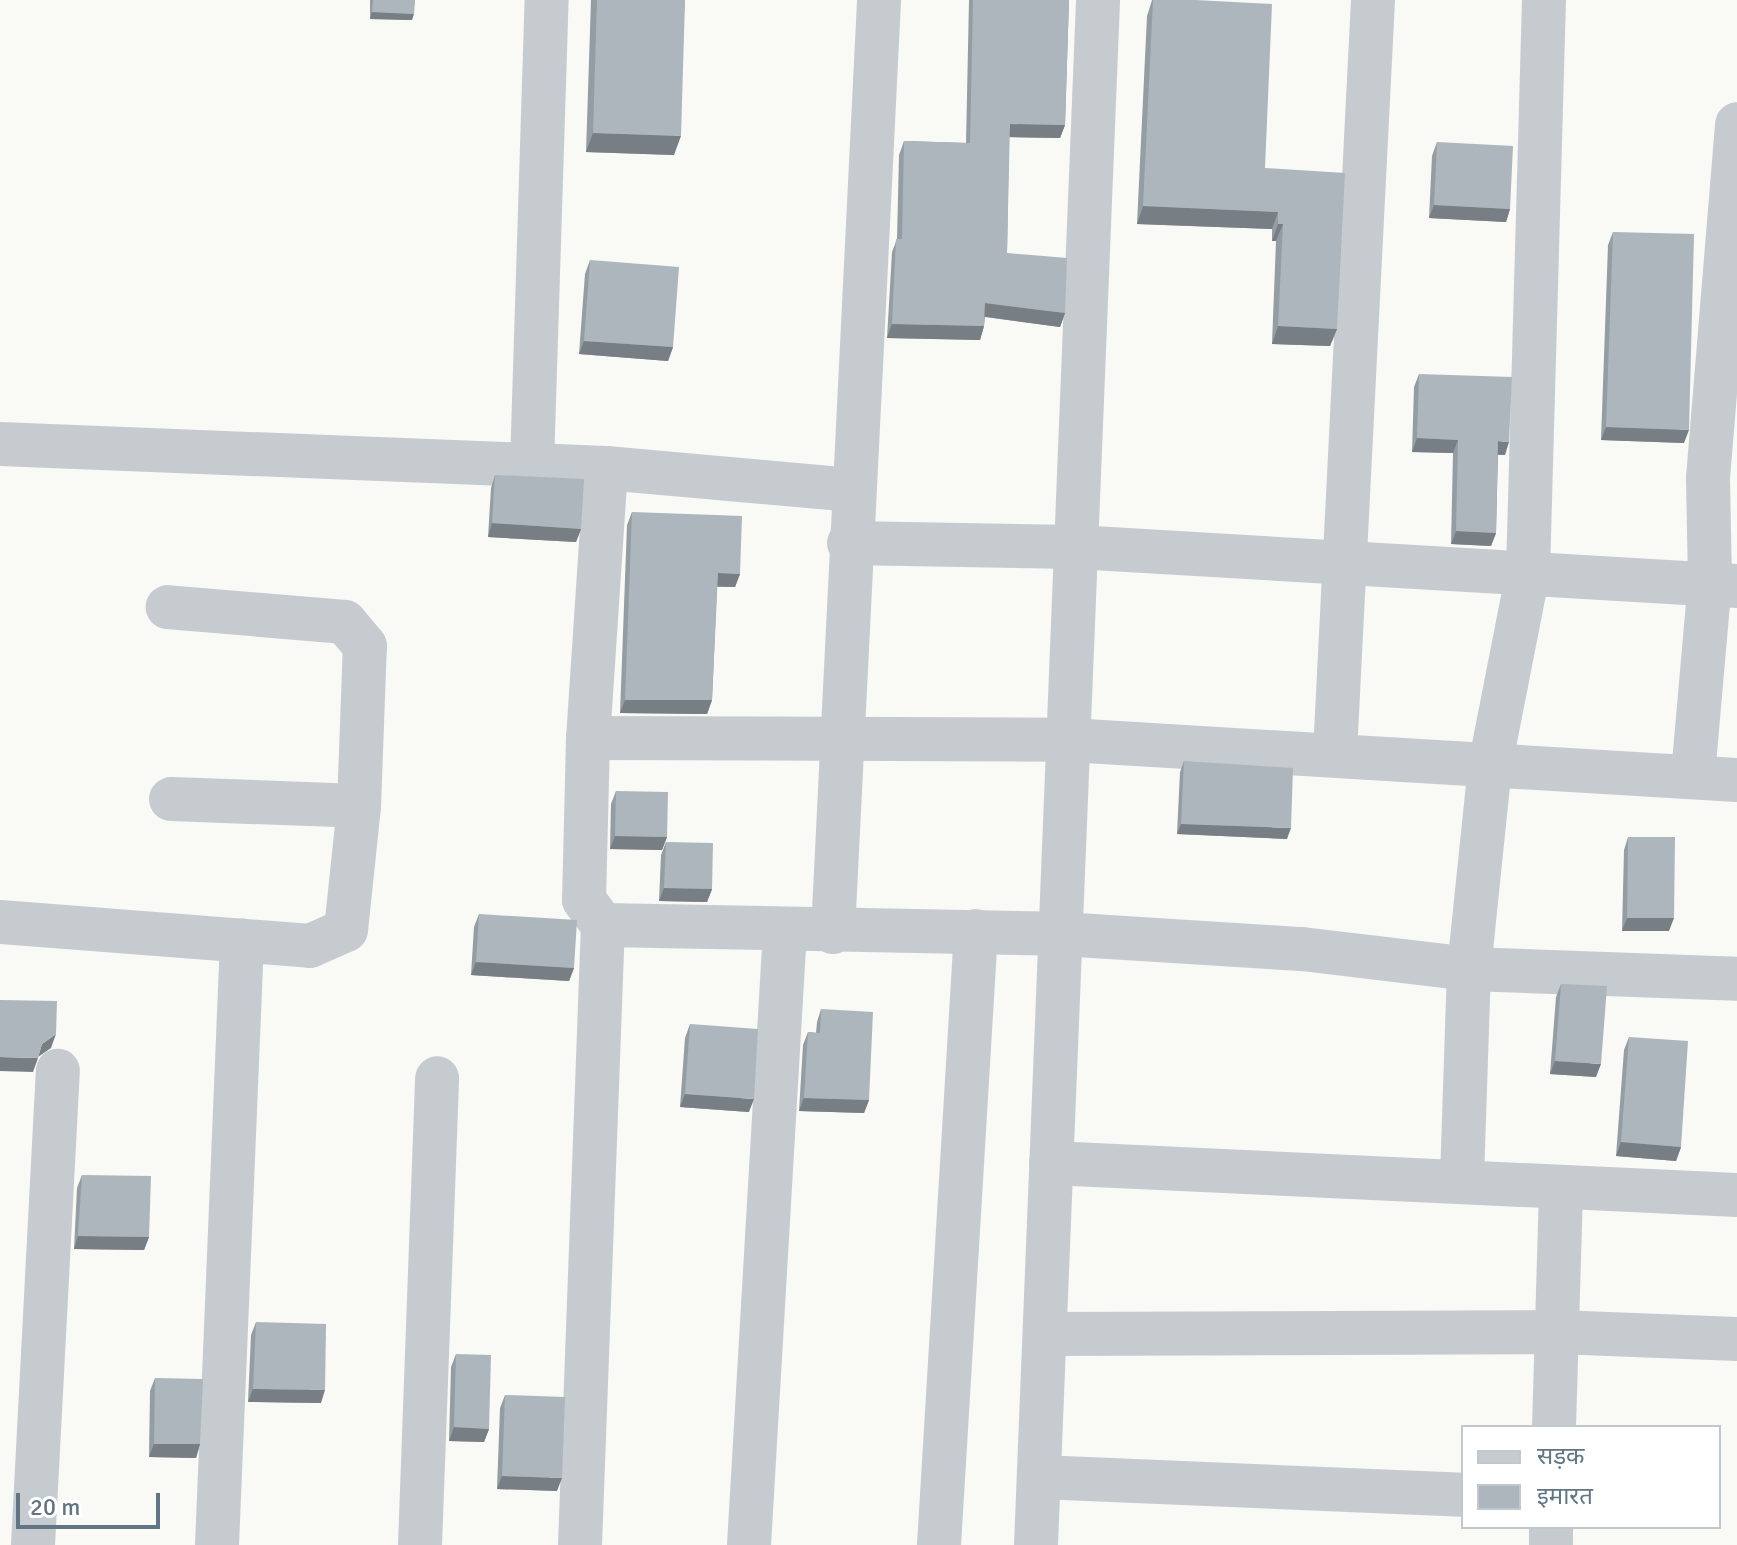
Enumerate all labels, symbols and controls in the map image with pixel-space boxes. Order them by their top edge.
legend [1461,1425,1721,1529]
text: सड़क [1537,1441,1585,1471]
scale bar [20,1477,164,1527]
text: इमारत [1537,1481,1593,1511]
text: 20 m [30,1492,80,1522]

